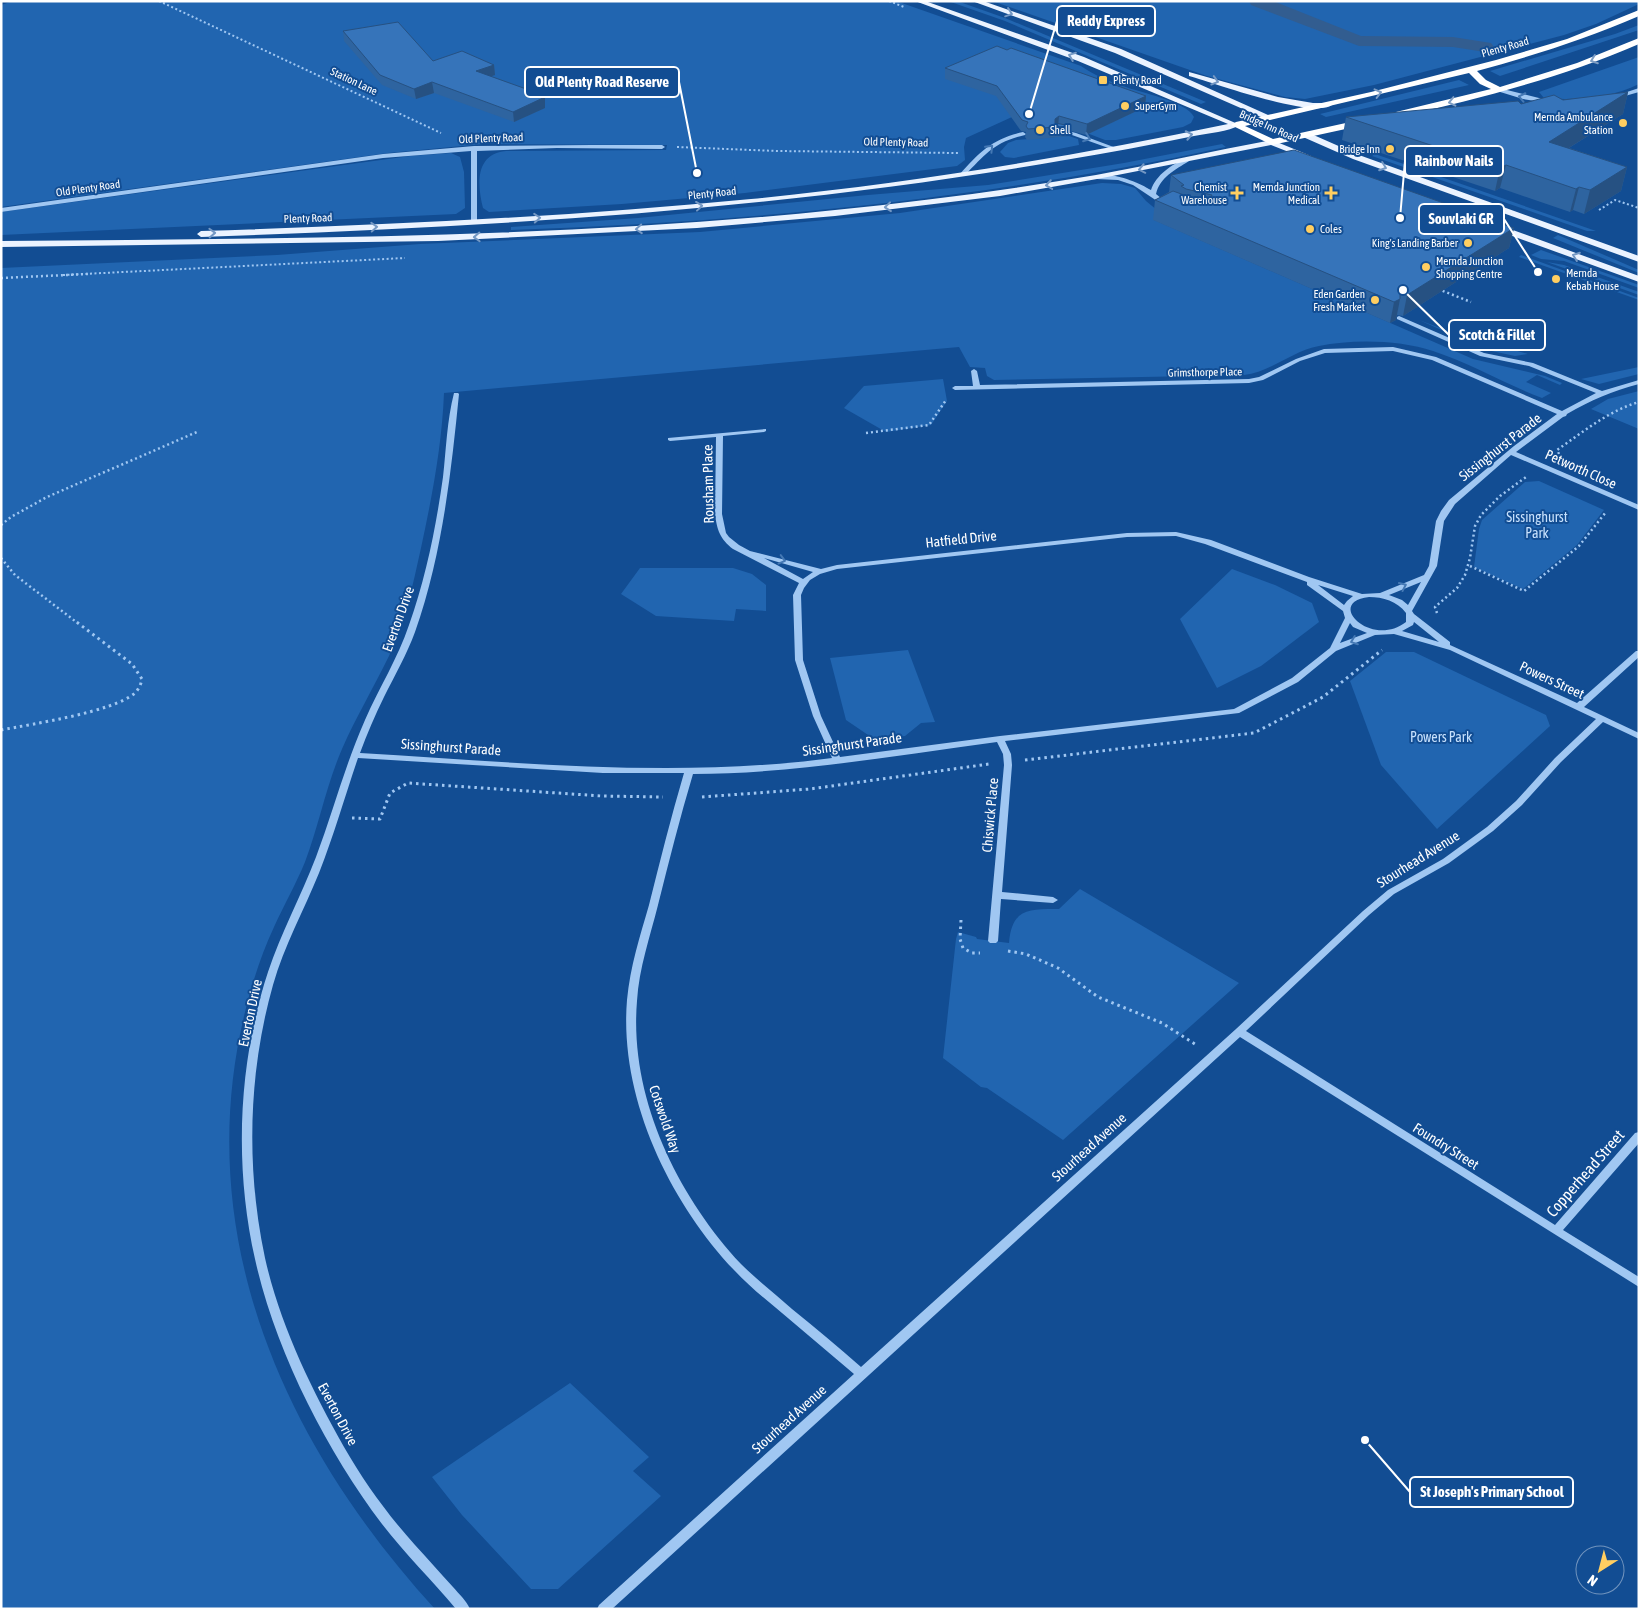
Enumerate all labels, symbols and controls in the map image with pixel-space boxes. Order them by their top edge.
callout: Reddy Express [1057,6,1155,36]
one-way arrow [1004,7,1013,17]
text: Reddy Express [1067,12,1146,29]
street label: Plenty Road [1480,35,1530,59]
one-way arrow [1068,52,1077,62]
one-way arrow [1590,54,1598,64]
street label: Station Lane [329,65,379,97]
callout: Old Plenty Road Reserve [525,67,679,97]
text: Old Plenty Road Reserve [535,73,669,90]
marker: Plenty Road [1097,74,1109,86]
place label: Plenty Road [1113,74,1162,86]
one-way arrow [1210,76,1219,86]
one-way arrow [1374,88,1383,99]
one-way arrow [1517,92,1526,103]
one-way arrow [1448,96,1457,107]
marker: SuperGym [1119,100,1131,112]
place label: SuperGym [1135,100,1177,112]
street label: Bridge Inn Road [1238,108,1300,144]
place label: Mernda Ambulance Station [1534,111,1613,136]
marker: Mernda Ambulance Station [1617,117,1629,129]
marker: Shell [1034,124,1046,136]
place label: Shell [1050,124,1071,136]
one-way arrow [1185,130,1194,140]
street label: Old Plenty Road [458,131,524,145]
one-way arrow [1082,132,1091,143]
street label: Old Plenty Road [864,135,928,149]
place label: Bridge Inn [1339,143,1380,155]
marker: Bridge Inn [1384,143,1396,155]
one-way arrow [984,144,993,153]
callout: Rainbow Nails [1405,146,1503,176]
text: Rainbow Nails [1415,152,1494,169]
one-way arrow [1378,160,1387,171]
one-way arrow [1138,163,1147,174]
street label: Old Plenty Road [55,178,121,198]
one-way arrow [1045,179,1053,190]
place label: Chemist Warehouse [1181,181,1227,206]
place label: Mernda Junction Medical [1253,181,1320,206]
street label: Plenty Road [687,184,737,202]
marker: Mernda Junction Medical [1324,186,1338,200]
marker: Chemist Warehouse [1231,187,1243,199]
one-way arrow [695,201,703,212]
one-way arrow [884,201,892,212]
callout: Souvlaki GR [1419,204,1504,234]
text: Souvlaki GR [1428,210,1494,227]
street label: Plenty Road [283,211,333,225]
one-way arrow [533,213,541,224]
one-way arrow [371,222,379,233]
one-way arrow [635,223,643,234]
marker: Coles [1304,223,1316,235]
place label: Coles [1320,223,1342,235]
one-way arrow [208,228,216,239]
one-way arrow [473,231,481,242]
place label: King's Landing Barber [1372,237,1459,249]
marker: King's Landing Barber [1462,237,1474,249]
one-way arrow [1573,252,1581,262]
place label: Mernda Junction Shopping Centre [1436,255,1503,280]
marker: Mernda Junction Shopping Centre [1420,261,1432,273]
place label: Mernda Kebab House [1566,267,1619,292]
marker: Mernda Kebab House [1550,273,1562,285]
place label: Eden Garden Fresh Market [1313,288,1365,313]
marker: Eden Garden Fresh Market [1369,294,1381,306]
callout: Scotch & Fillet [1449,320,1545,350]
text: Scotch & Fillet [1459,326,1536,343]
street label: Grimsthorpe Place [1168,365,1242,379]
street label: Sissinghurst Parade [1456,410,1544,484]
street label: Rousham Place [699,444,717,524]
street label: Petworth Close [1543,446,1619,492]
park label: Sissinghurst Park [1506,509,1568,541]
street label: Hatfield Drive [925,527,997,551]
one-way arrow [778,554,787,565]
one-way arrow [1398,582,1407,593]
street label: Everton Drive [379,584,417,654]
one-way arrow [1350,635,1359,645]
street label: Powers Street [1517,658,1587,702]
street label: Sissinghurst Parade [801,729,903,759]
park label: Powers Park [1410,729,1472,745]
street label: Sissinghurst Parade [401,736,501,758]
street label: Chiswick Place [979,777,1001,853]
street label: Stourhead Avenue [1374,827,1462,891]
street label: Everton Drive [235,978,265,1048]
street label: Cotswold Way [646,1083,684,1155]
street label: Stourhead Avenue [1049,1110,1129,1184]
street label: Foundry Street [1410,1119,1482,1173]
street label: Copperhead Street [1542,1126,1629,1221]
street label: Everton Drive [315,1380,361,1448]
street label: Stourhead Avenue [749,1382,829,1456]
callout: St Joseph's Primary School [1410,1477,1573,1507]
text: St Joseph's Primary School [1420,1483,1565,1500]
north arrow [1575,1545,1625,1595]
text: N [1584,1572,1600,1589]

